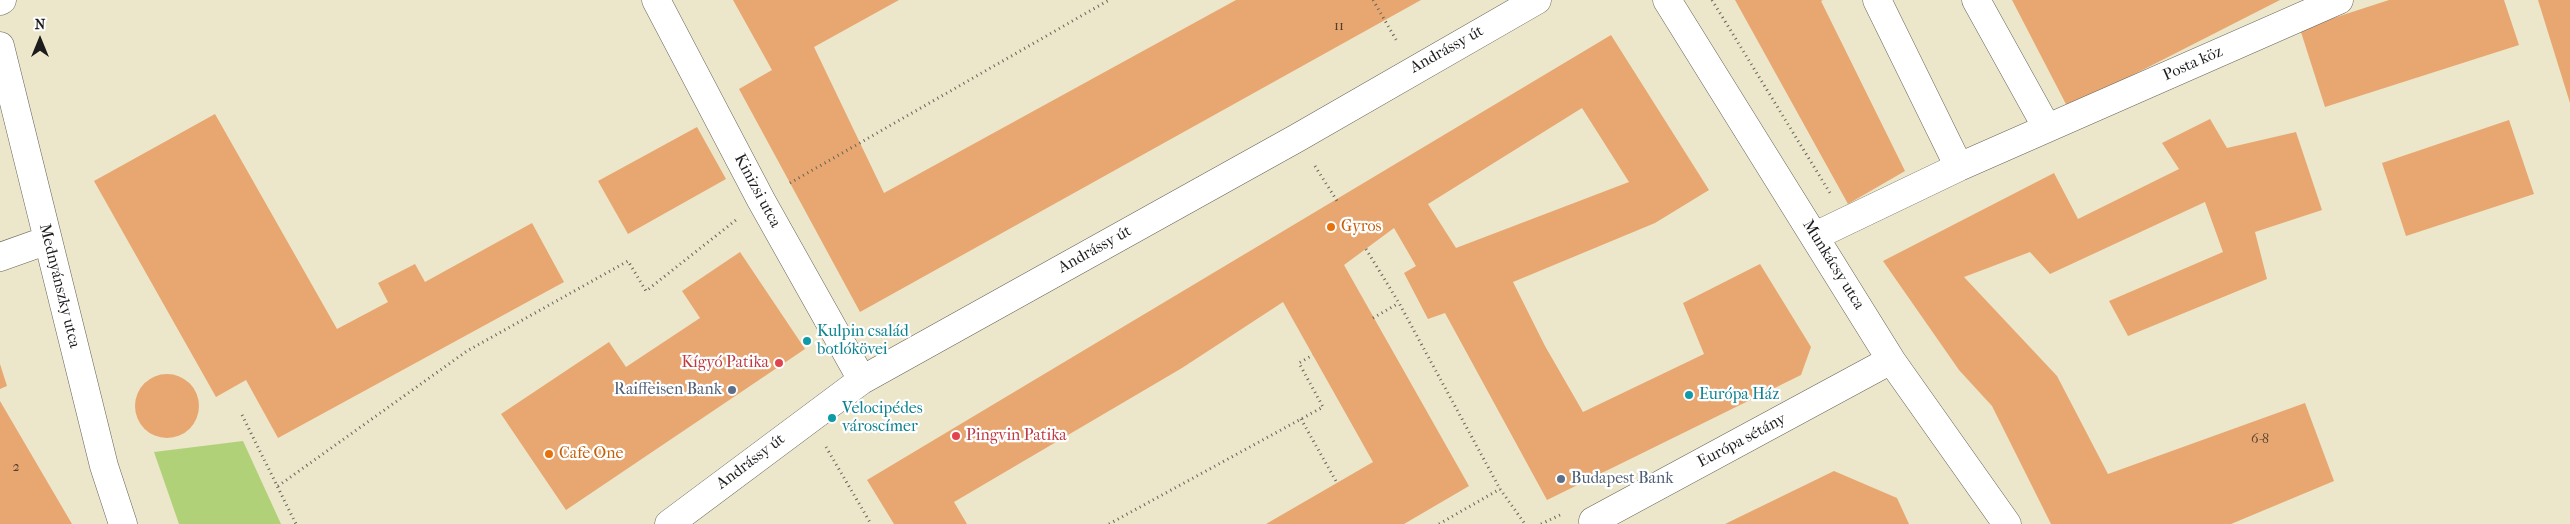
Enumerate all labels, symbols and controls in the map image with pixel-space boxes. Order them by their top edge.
north arrow [15,15,65,65]
text: N [35,16,45,33]
house number: 11 [1334,19,1344,35]
street label: Andrássy út [1407,22,1487,78]
street label: Posta köz [2160,42,2226,86]
street label: Kinizsi utca [730,151,784,231]
place label: Gyros [1341,217,1382,237]
street label: Munkácsy utca [1798,217,1868,313]
marker: Gyros [1325,221,1337,233]
street label: Mednyánszky utca [34,222,84,350]
street label: Andrássy út [1055,222,1135,278]
place label: Kulpin család botlókövei [817,322,909,360]
marker: Kulpin család botlókövei [801,335,813,347]
place label: Kígyó Patika [681,353,769,373]
marker: Kígyó Patika [773,357,785,369]
place label: Raiffeisen Bank [614,380,722,400]
marker: Raiffeisen Bank [726,384,738,396]
place label: Európa Ház [1699,385,1779,405]
marker: Európa Ház [1683,389,1695,401]
place label: Velocipédes városcímer [842,399,923,437]
street label: Európa sétány [1695,410,1789,472]
marker: Velocipédes városcímer [826,412,838,424]
place label: Pingvin Patika [966,426,1067,446]
street label: Andrássy út [713,430,789,494]
marker: Pingvin Patika [950,430,962,442]
house number: 6-8 [2251,432,2269,448]
place label: Cafe One [559,444,623,464]
marker: Cafe One [543,448,555,460]
house number: 2 [12,460,20,476]
place label: Budapest Bank [1571,469,1673,489]
marker: Budapest Bank [1555,473,1567,485]

